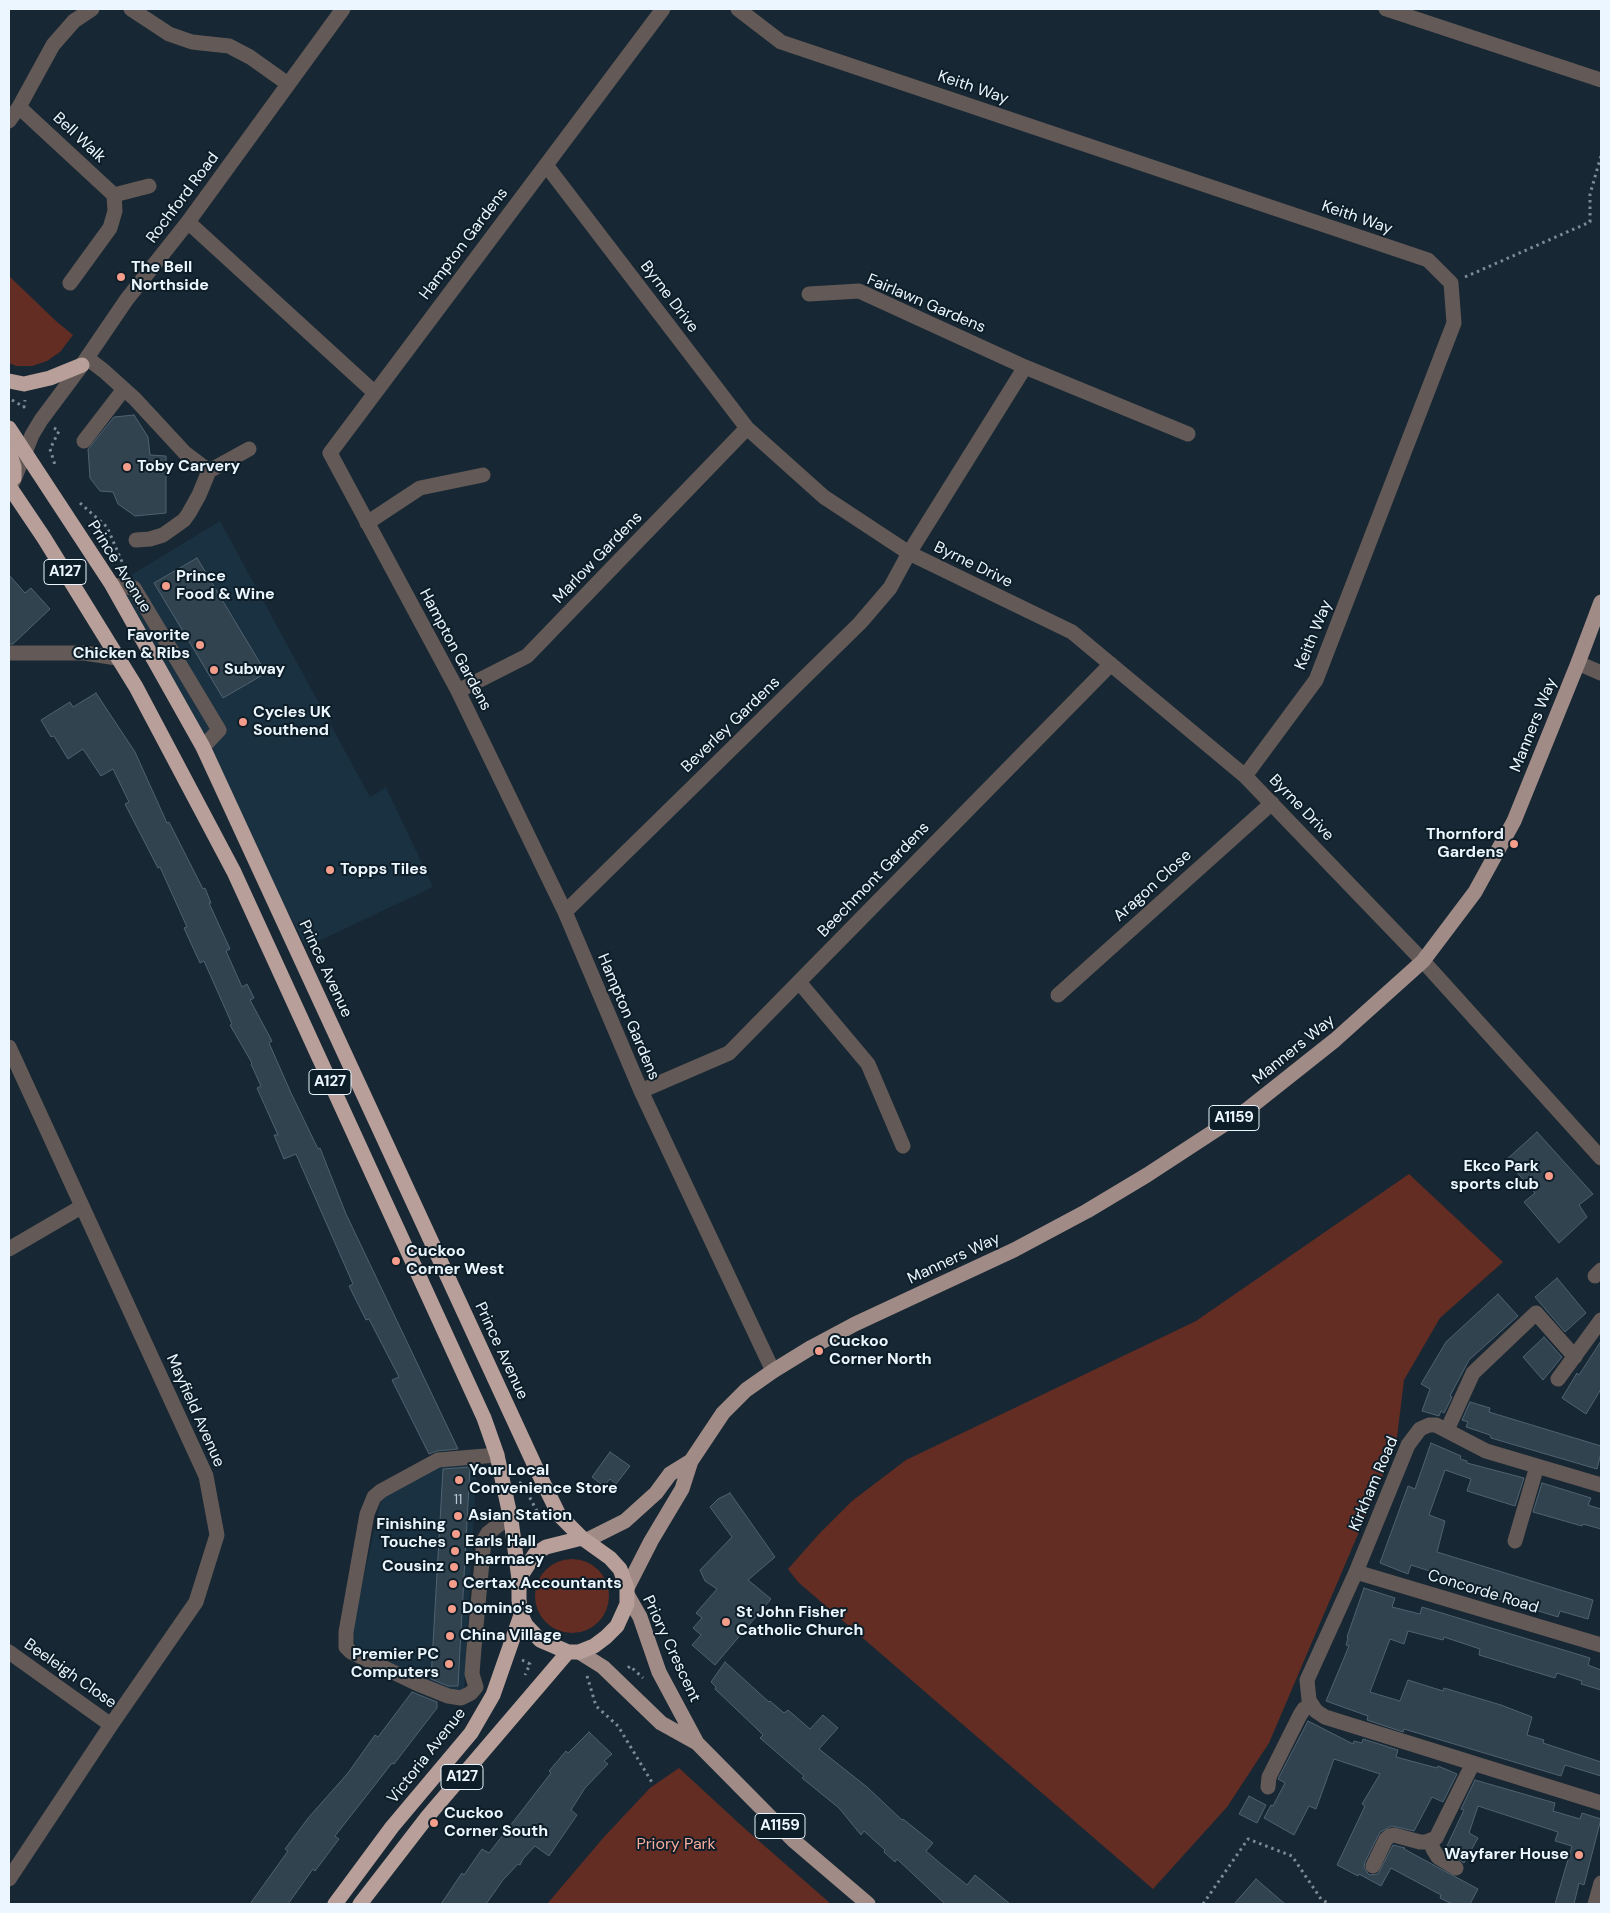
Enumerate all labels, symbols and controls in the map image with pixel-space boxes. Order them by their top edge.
street label: Keith Way [935,67,1011,109]
street label: Bell Walk [49,109,109,167]
street label: Rochford Road [143,149,223,247]
street label: Hampton Gardens [416,184,512,304]
street label: Keith Way [1319,197,1395,239]
street label: Byrne Drive [636,257,702,337]
place label: The Bell Northside [131,258,209,296]
street label: Fairlawn Gardens [864,270,988,338]
marker: The Bell Northside [115,271,127,283]
place label: Toby Carvery [137,457,240,477]
marker: Toby Carvery [121,461,133,473]
street label: Marlow Gardens [549,508,647,608]
street label: Prince Avenue [83,517,155,617]
street label: Byrne Drive [931,538,1015,592]
road number: A127 [44,560,86,584]
place label: Prince Food & Wine [176,567,275,605]
marker: Prince Food & Wine [160,580,172,592]
street label: Hampton Gardens [415,586,495,714]
street label: Keith Way [1291,597,1337,673]
place label: Favorite Chicken & Ribs [73,626,190,664]
marker: Favorite Chicken & Ribs [194,639,206,651]
place label: Subway [224,660,285,680]
marker: Subway [208,664,220,676]
street label: Beverley Gardens [678,673,784,777]
street label: Manners Way [1506,675,1562,775]
place label: Cycles UK Southend [253,703,331,741]
marker: Cycles UK Southend [237,716,249,728]
street label: Byrne Drive [1265,771,1337,845]
street label: Beechmont Gardens [814,819,934,941]
place label: Thornford Gardens [1426,825,1504,863]
marker: Thornford Gardens [1508,838,1520,850]
street label: Aragon Close [1110,846,1196,926]
place label: Topps Tiles [340,860,427,880]
marker: Topps Tiles [324,864,336,876]
street label: Prince Avenue [294,917,356,1021]
street label: Hampton Gardens [593,951,663,1083]
street label: Manners Way [1249,1011,1339,1089]
road number: A127 [309,1070,351,1094]
road number: A1159 [1209,1106,1259,1130]
place label: Ekco Park sports club [1450,1157,1539,1195]
marker: Ekco Park sports club [1543,1170,1555,1182]
street label: Manners Way [905,1229,1003,1289]
place label: Cuckoo Corner West [406,1242,504,1280]
marker: Cuckoo Corner West [390,1255,402,1267]
street label: Prince Avenue [470,1299,532,1403]
place label: Cuckoo Corner North [829,1332,932,1370]
marker: Cuckoo Corner North [813,1345,825,1357]
street label: Mayfield Avenue [162,1352,228,1470]
street label: Kirkham Road [1345,1434,1403,1534]
place label: Your Local Convenience Store [469,1461,618,1499]
marker: Your Local Convenience Store [453,1474,465,1486]
house number: 11 [454,1492,462,1508]
place label: Asian Station [468,1506,572,1526]
marker: Asian Station [452,1510,464,1522]
place label: Finishing Touches [376,1515,446,1553]
marker: Finishing Touches [450,1528,462,1540]
place label: Earls Hall Pharmacy [465,1532,544,1570]
marker: Earls Hall Pharmacy [449,1545,461,1557]
place label: Cousinz [382,1557,444,1577]
marker: Cousinz [448,1561,460,1573]
street label: Concorde Road [1425,1566,1541,1618]
place label: Certax Accountants [463,1574,622,1594]
marker: Certax Accountants [447,1578,459,1590]
street label: Priory Crescent [638,1593,704,1705]
place label: Domino's [462,1599,533,1619]
marker: Domino's [446,1603,458,1615]
place label: St John Fisher Catholic Church [736,1603,863,1641]
marker: St John Fisher Catholic Church [720,1616,732,1628]
place label: China Village [460,1626,562,1646]
marker: China Village [444,1630,456,1642]
street label: Beeleigh Close [20,1635,120,1713]
place label: Premier PC Computers [351,1645,439,1683]
marker: Premier PC Computers [443,1658,455,1670]
street label: Victoria Avenue [384,1704,470,1808]
road number: A127 [441,1764,483,1790]
place label: Cuckoo Corner South [444,1804,548,1842]
road number: A1159 [755,1814,805,1838]
marker: Cuckoo Corner South [428,1817,440,1829]
park label: Priory Park [636,1835,716,1855]
place label: Wayfarer House [1444,1845,1569,1865]
marker: Wayfarer House [1573,1849,1585,1861]

